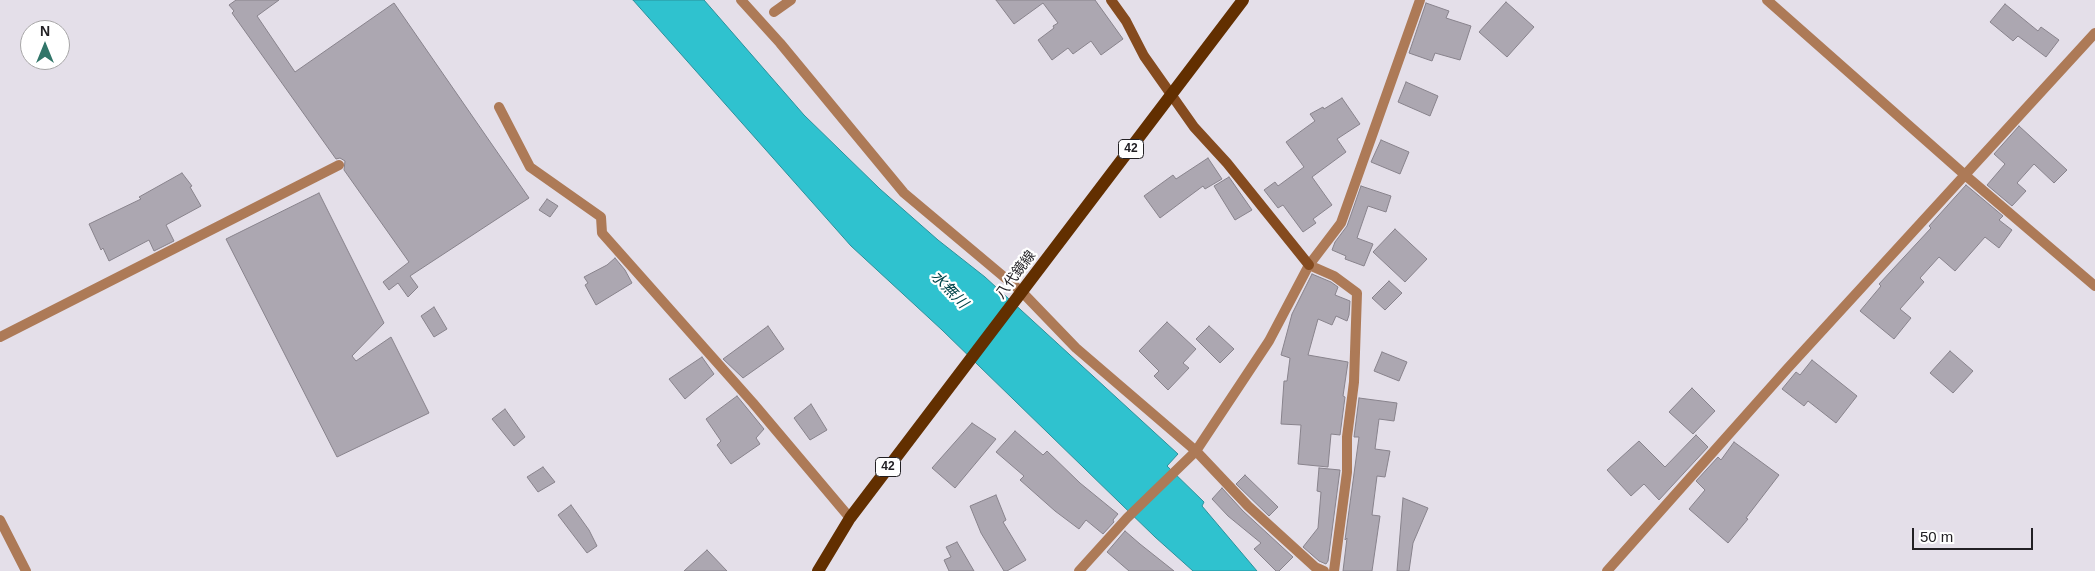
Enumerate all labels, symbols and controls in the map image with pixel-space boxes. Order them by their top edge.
north arrow [20,20,70,70]
text: N [40,23,50,39]
road number: 42 [1118,140,1144,158]
street label: 八代鏡線 [992,248,1040,302]
water label: 水無川 [927,268,971,312]
road number: 42 [876,458,900,477]
scale bar [1915,518,2036,550]
text: 50 m [1920,528,1953,545]

